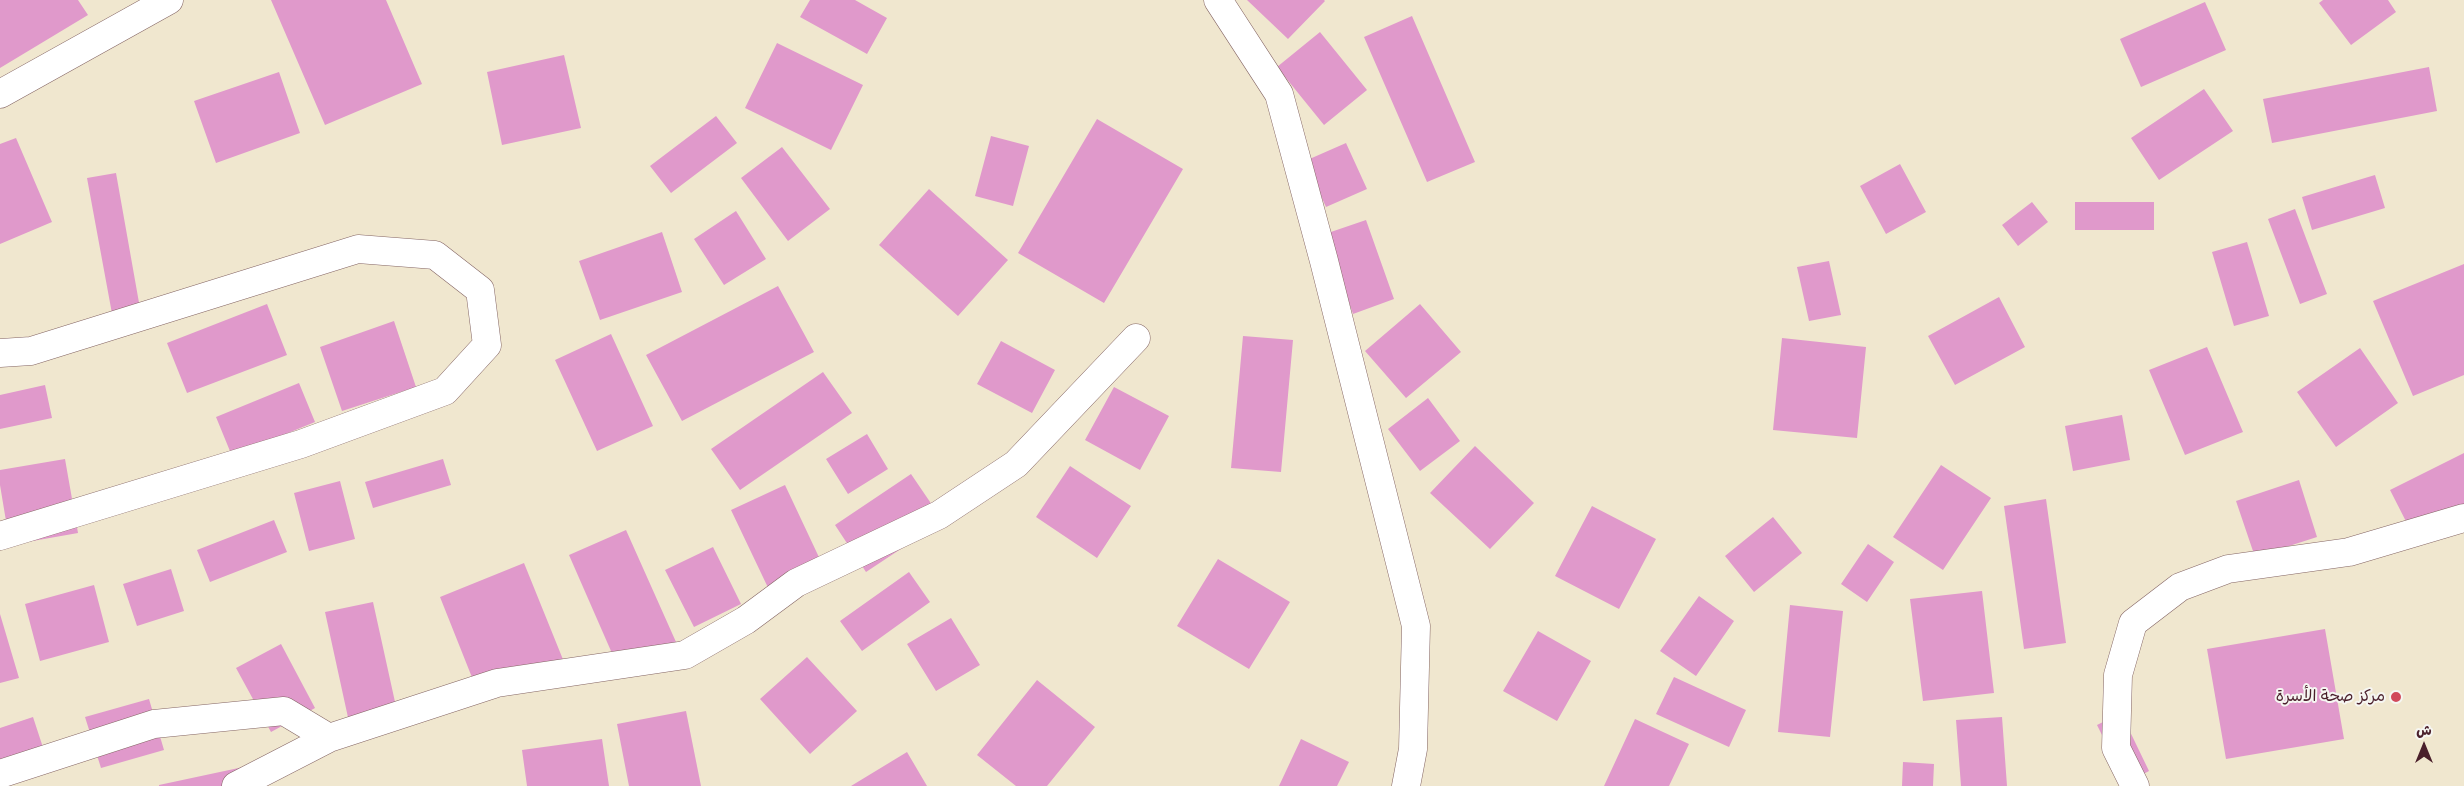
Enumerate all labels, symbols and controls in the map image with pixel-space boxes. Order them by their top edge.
place label: مركز صحة الأسرة [2276,687,2385,707]
marker: مركز صحة الأسرة [2389,690,2403,704]
north arrow [2399,721,2449,771]
text: ش [2416,722,2432,739]

